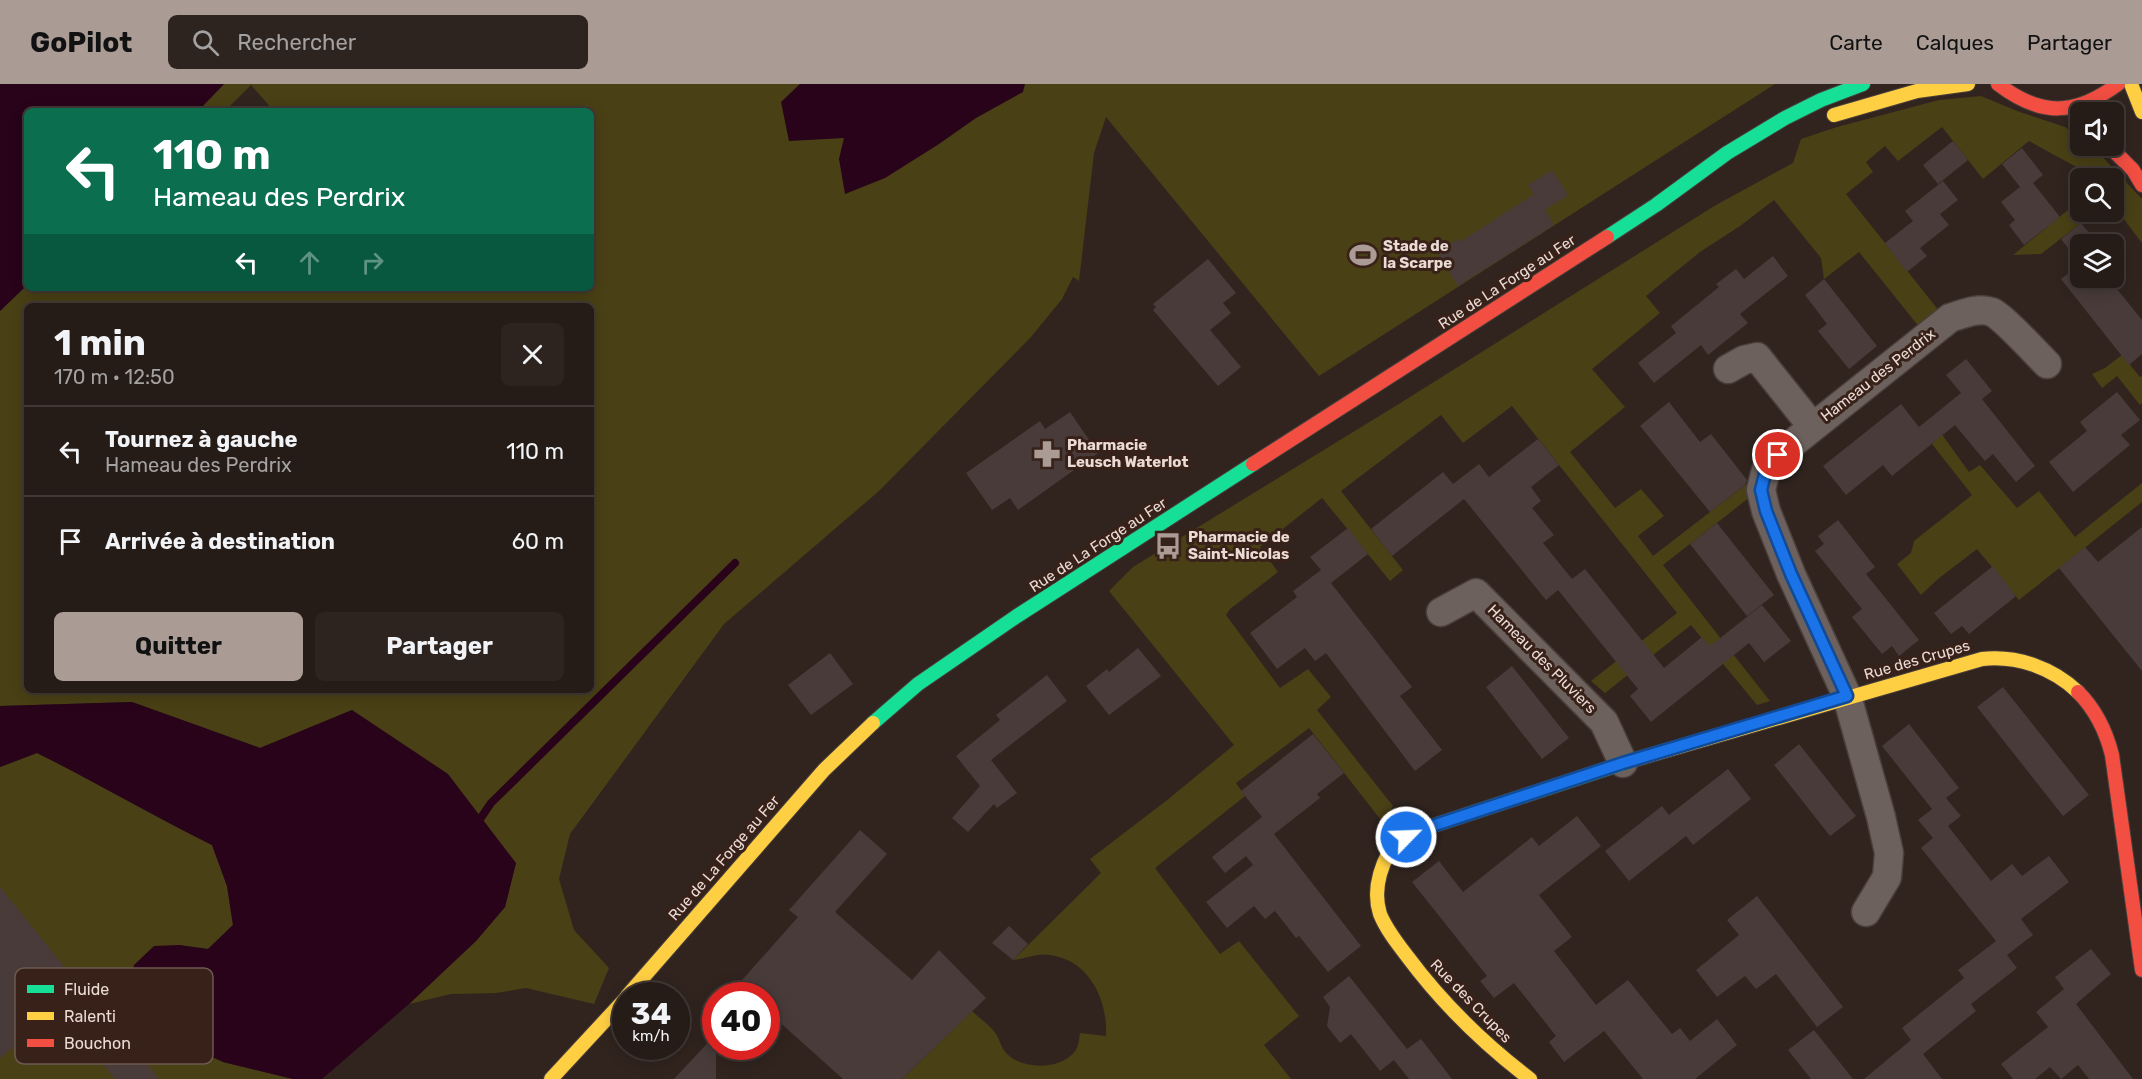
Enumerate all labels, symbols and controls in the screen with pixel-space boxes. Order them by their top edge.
search box [168,15,588,69]
text: GoPilot [30,26,132,59]
icon: search [189,26,222,59]
text: Rechercher [237,29,356,56]
text: Carte [1829,30,1883,55]
text: Calques [1916,30,1994,55]
text: Partager [2027,30,2112,55]
map controls [2070,102,2124,288]
button: sound [2070,102,2124,156]
text: 110 m [153,130,271,180]
icon: left [54,132,132,210]
button: search [2070,168,2124,222]
text: Hameau des Perdrix [153,181,405,213]
street label: Rue de La Forge au Fer [1435,231,1579,333]
button: layers [2070,234,2124,288]
place label: Stade de la Scarpe [1383,237,1452,272]
sports icon: Stade de la Scarpe [1348,240,1378,270]
icon: left [230,246,263,279]
icon: ahead [293,246,326,279]
icon: right [356,246,389,279]
text: 1 min [54,321,146,364]
button: close [501,323,564,386]
street label: Hameau des Perdrix [1817,325,1939,425]
text: 170 m · 12:50 [54,365,175,389]
text: Tournez à gauche [105,426,298,453]
pin [1752,429,1803,480]
icon: left [54,435,87,468]
place label: Pharmacie Leusch Waterlot [1067,436,1189,471]
text: 110 m [506,438,564,465]
icon: arrive [1761,438,1794,471]
pharmacy icon: Pharmacie Leusch Waterlot [1032,439,1062,469]
text: Hameau des Perdrix [105,453,292,477]
street label: Rue de La Forge au Fer [1026,494,1170,596]
icon: arrive [54,525,87,558]
text: Arrivée à destination [105,528,335,555]
text: 60 m [512,528,564,555]
place label: Pharmacie de Saint-Nicolas [1188,528,1290,563]
bus stop icon: Pharmacie de Saint-Nicolas [1153,531,1183,561]
street label: Hameau des Pluviers [1484,601,1600,717]
button: Quitter [54,612,303,681]
button: Partager [315,612,564,681]
street label: Rue des Crupes [1862,636,1972,684]
street label: Rue de La Forge au Fer [665,792,783,924]
position arrow [1374,805,1438,869]
street label: Rue des Crupes [1427,955,1516,1047]
legend [15,968,213,1064]
text: Fluide [64,980,109,999]
speed limit sign: 40 [702,982,780,1060]
text: 34 [631,996,671,1032]
text: Ralenti [64,1007,116,1026]
text: km/h [632,1027,670,1045]
text: Bouchon [64,1034,131,1053]

